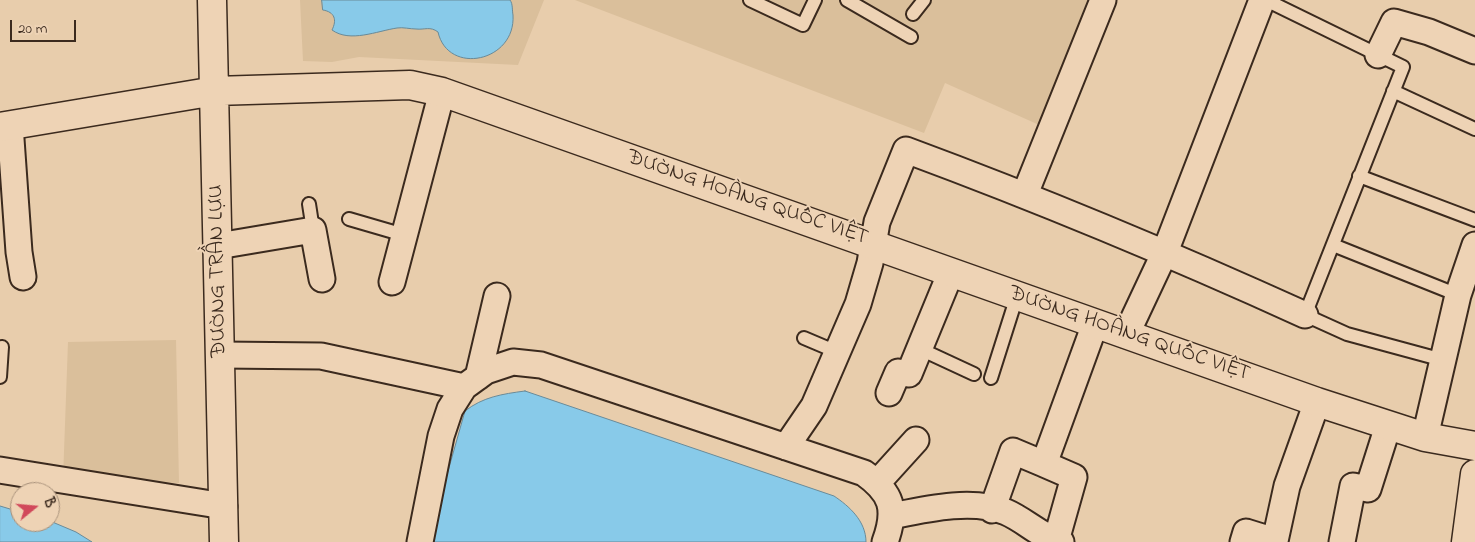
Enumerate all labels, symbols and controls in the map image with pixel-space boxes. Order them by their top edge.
scale bar [12,10,79,42]
text: 20 m [18,18,47,40]
street label: ĐƯỜNG HOÀNG QUỐC VIỆT [623,145,871,253]
street label: ĐƯỜNG TRẦN LỰU [204,184,234,358]
street label: ĐƯỜNG HOÀNG QUỐC VIỆT [1005,281,1253,389]
north arrow [10,482,60,532]
text: B [37,495,60,510]

